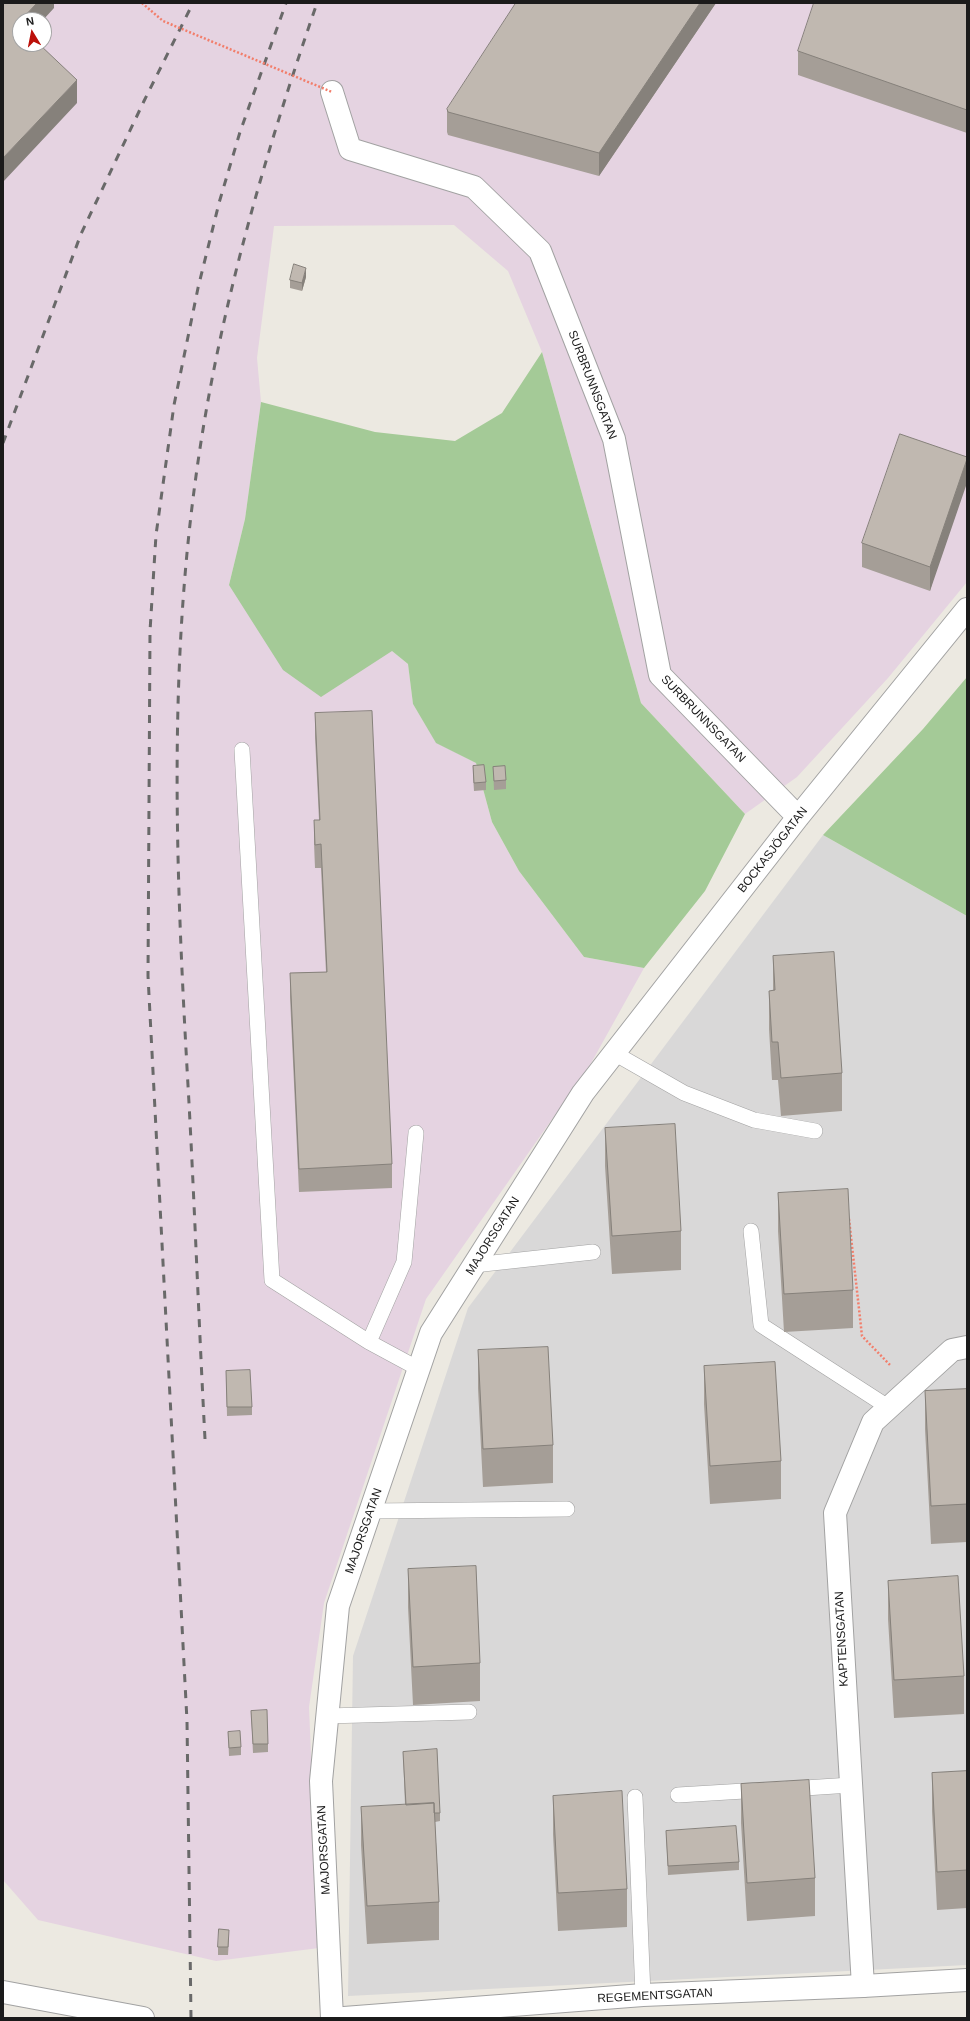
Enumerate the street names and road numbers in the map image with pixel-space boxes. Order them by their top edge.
street label: SURBRUNNSGATAN [565,328,619,442]
street label: SURBRUNNSGATAN [658,672,748,766]
street label: BOCKASJÖGATAN [735,804,811,896]
street label: MAJORSGATAN [463,1194,523,1278]
street label: MAJORSGATAN [343,1486,385,1576]
street label: KAPTENSGATAN [832,1591,852,1687]
street label: MAJORSGATAN [314,1805,334,1895]
street label: REGEMENTSGATAN [597,1986,713,2006]

